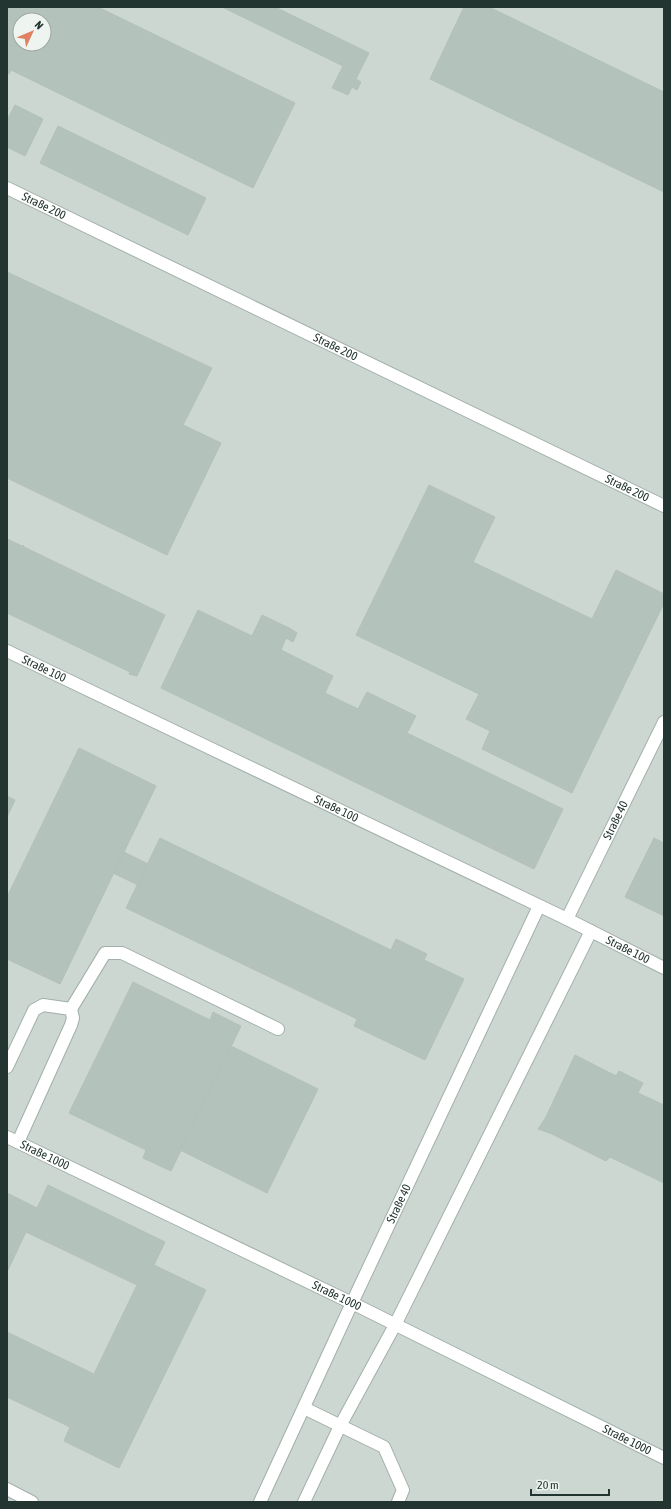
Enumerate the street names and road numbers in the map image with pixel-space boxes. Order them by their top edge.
street label: Straße 200 [20,189,68,223]
street label: Straße 200 [311,330,360,364]
street label: Straße 200 [603,472,652,505]
street label: Straße 100 [20,652,69,685]
street label: Straße 100 [312,792,361,825]
street label: Straße 40 [600,798,631,842]
street label: Straße 100 [604,933,652,967]
street label: Straße 1000 [18,1137,72,1173]
street label: Straße 40 [384,1182,414,1225]
street label: Straße 1000 [310,1278,364,1314]
street label: Straße 1000 [600,1422,654,1458]

